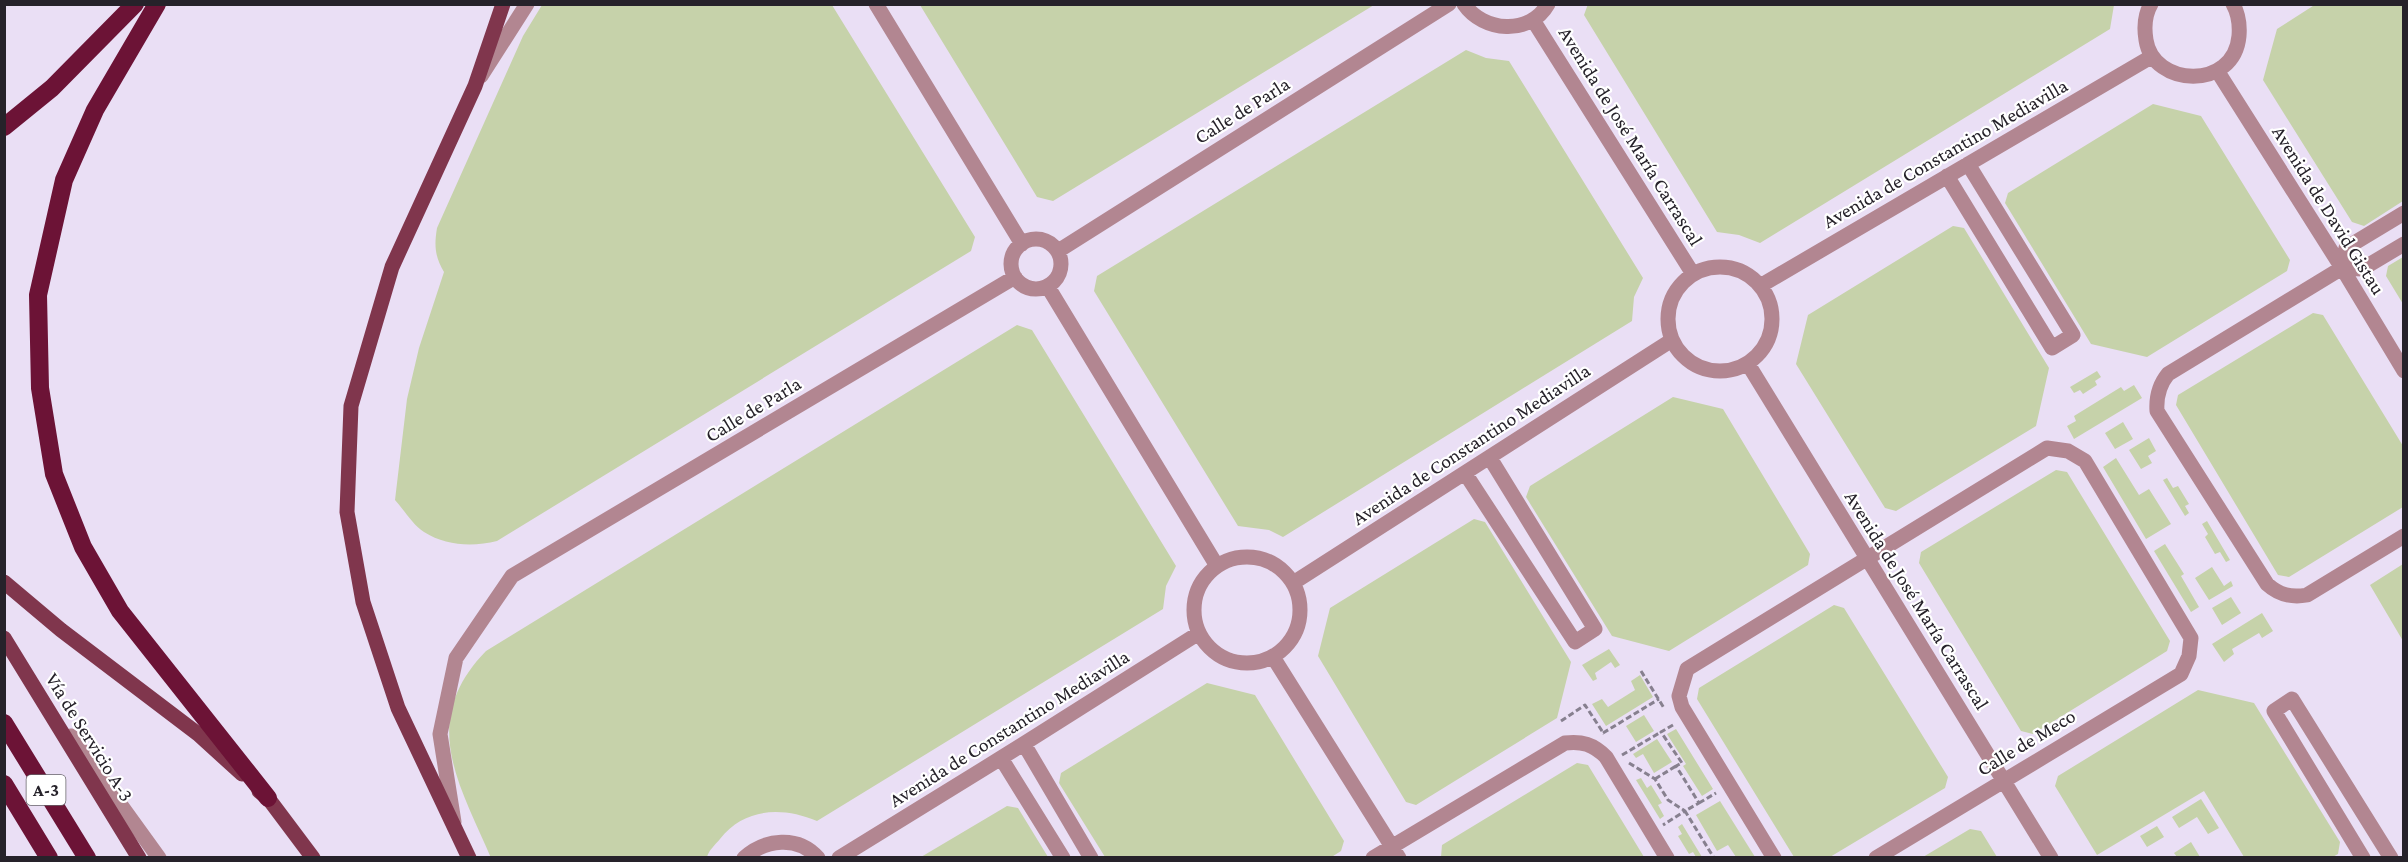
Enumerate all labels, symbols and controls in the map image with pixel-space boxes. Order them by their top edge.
street label: Avenida de José María Carrascal [1554,23,1707,250]
street label: Calle de Parla [1191,72,1293,148]
street label: Avenida de Constantino Mediavilla [1819,74,2071,232]
street label: Avenida de David Gistau [2268,122,2390,299]
street label: Avenida de Constantino Mediavilla [1348,359,1594,529]
street label: Calle de Parla [701,372,805,446]
street label: Avenida de José María Carrascal [1840,487,1993,714]
street label: Avenida de Constantino Mediavilla [885,645,1133,811]
street label: Vía de Servicio A-3 [41,668,139,806]
street label: Calle de Meco [1973,704,2079,780]
road number: A-3 [26,775,66,805]

